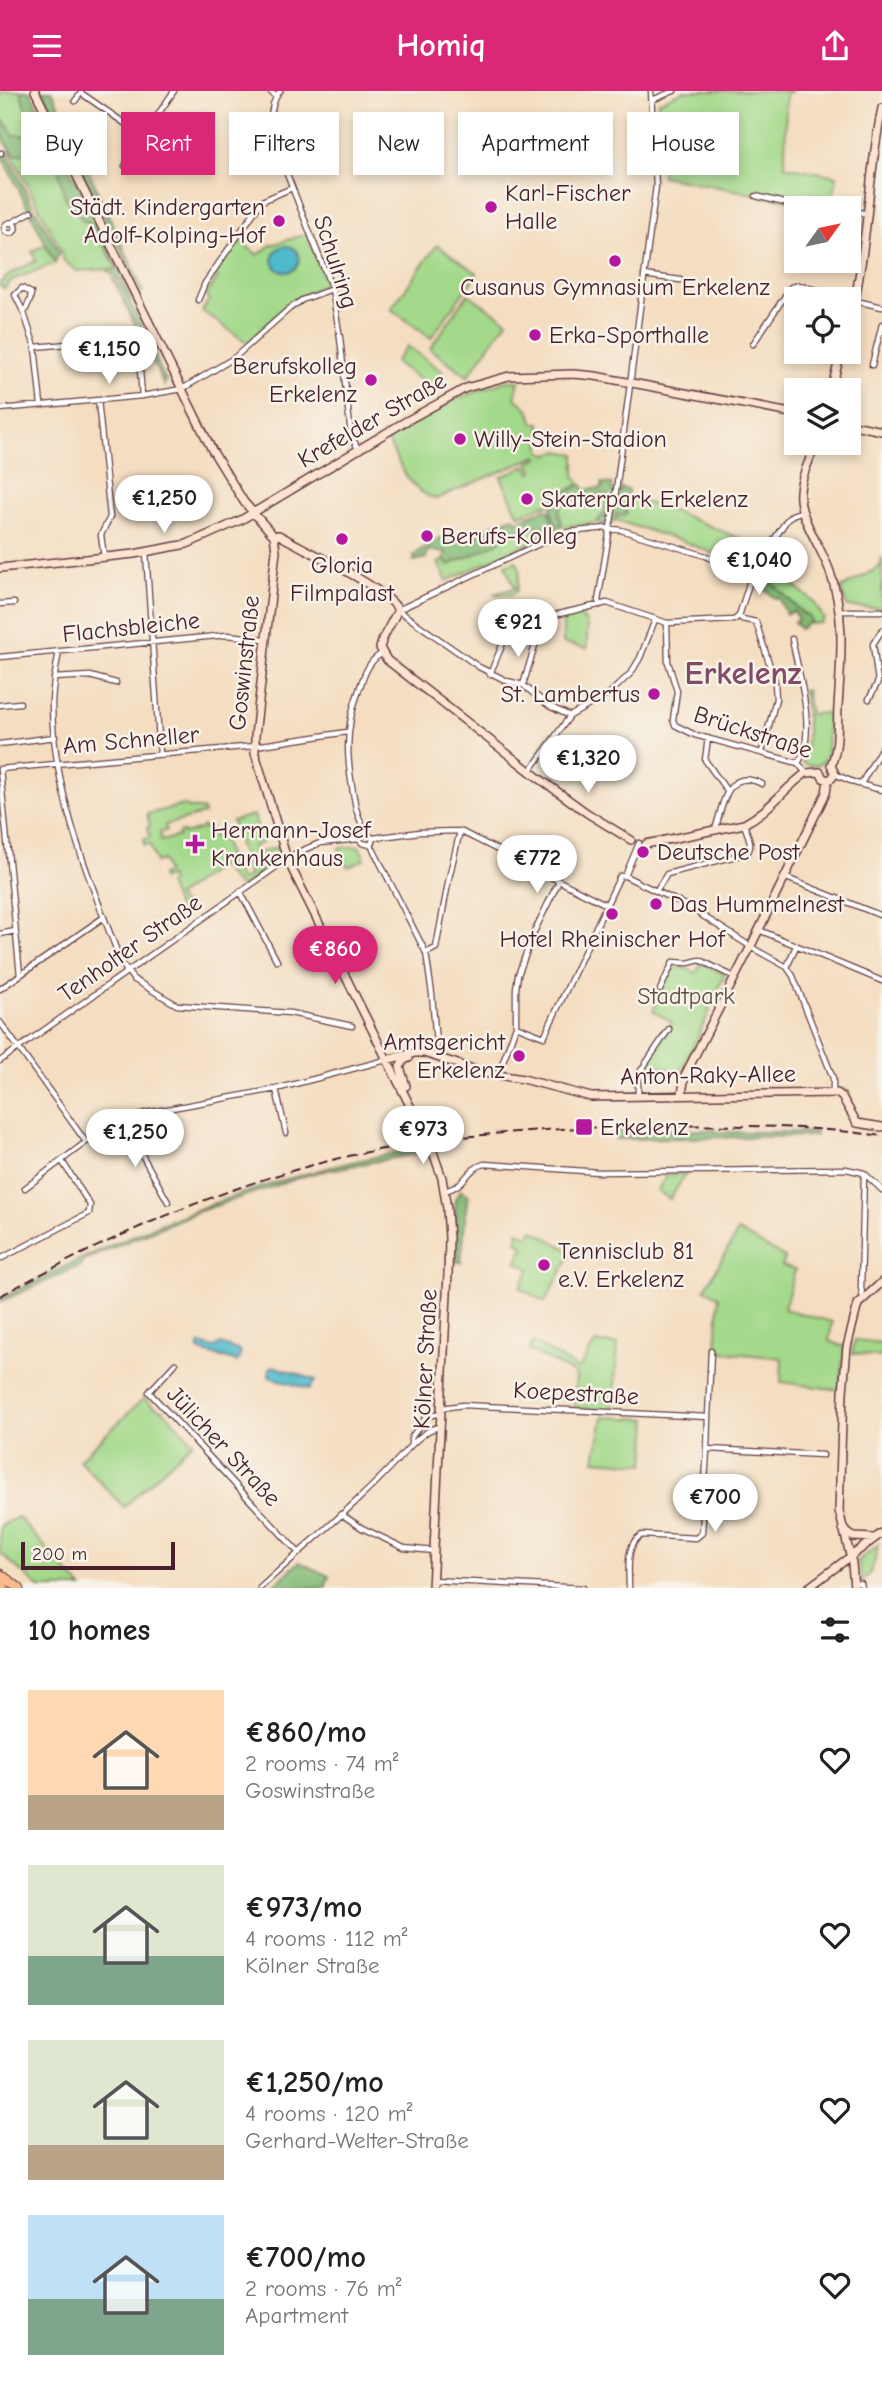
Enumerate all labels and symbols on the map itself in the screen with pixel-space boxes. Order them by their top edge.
place label: Karl-Fischer Halle [505,179,631,235]
place label: Städt. Kindergarten Adolf-Kolping-Hof [70,193,266,249]
north arrow [784,196,861,273]
marker: Karl-Fischer Halle [483,199,499,215]
street label: Schulring [308,212,364,312]
marker: Städt. Kindergarten Adolf-Kolping-Hof [271,213,287,229]
marker: Cusanus Gymnasium Erkelenz [607,253,623,269]
place label: Cusanus Gymnasium Erkelenz [460,273,771,301]
place label: Erka-Sporthalle [549,321,709,349]
pin: €1,150 [52,327,166,386]
marker: Erka-Sporthalle [527,327,543,343]
place label: Berufskolleg Erkelenz [233,352,358,408]
street label: Krefelder Straße [293,366,451,474]
marker: Berufskolleg Erkelenz [363,372,379,388]
place label: Willy-Stein-Stadion [474,425,667,453]
marker: Willy-Stein-Stadion [452,431,468,447]
pin: €1,250 [107,475,221,535]
place label: Skaterpark Erkelenz [541,485,748,513]
marker: Skaterpark Erkelenz [519,491,535,507]
place label: Berufs-Kolleg [441,522,577,550]
marker: Berufs-Kolleg [419,528,435,544]
marker: Gloria Filmpalast [334,531,350,547]
pin: €1,040 [702,538,816,597]
place label: Gloria Filmpalast [290,551,395,607]
street label: Goswinstraße [223,594,265,732]
pin: €921 [477,599,559,659]
street label: Flachsbleiche [61,606,201,648]
district label: Erkelenz [684,655,802,692]
place label: St. Lambertus [501,680,640,708]
marker: St. Lambertus [646,686,662,702]
street label: Brückstraße [690,700,816,764]
street label: Am Schneller [62,720,201,760]
pin: €1,320 [531,735,645,795]
place label: Hermann-Josef Krankenhaus [211,816,372,872]
marker: Hermann-Josef Krankenhaus [185,834,205,854]
pin: €772 [496,835,578,895]
place label: Deutsche Post [657,838,801,866]
marker: Deutsche Post [635,844,651,860]
street label: Tenholter Straße [53,888,207,1008]
place label: Das Hummelnest [670,890,845,918]
marker: Das Hummelnest [648,896,664,912]
marker: Hotel Rheinischer Hof [604,906,620,922]
place label: Hotel Rheinischer Hof [499,925,726,953]
pin: €860 [294,927,376,986]
park label: Stadtpark [637,982,735,1010]
place label: Amtsgericht Erkelenz [383,1028,506,1084]
marker: Amtsgericht Erkelenz [511,1048,527,1064]
street label: Anton-Raky-Allee [620,1059,796,1091]
pin: €973 [382,1107,464,1166]
pin: €1,250 [78,1109,192,1169]
place label: Erkelenz [600,1113,689,1141]
marker: Erkelenz [574,1117,594,1137]
place label: Tennisclub 81 e.V. Erkelenz [558,1237,694,1293]
marker: Tennisclub 81 e.V. Erkelenz [536,1257,552,1273]
street label: Kölner Straße [407,1288,443,1430]
street label: Koepestraße [512,1376,640,1410]
street label: Jülicher Straße [161,1380,287,1512]
pin: €700 [674,1475,756,1534]
scale bar [21,1539,175,1571]

